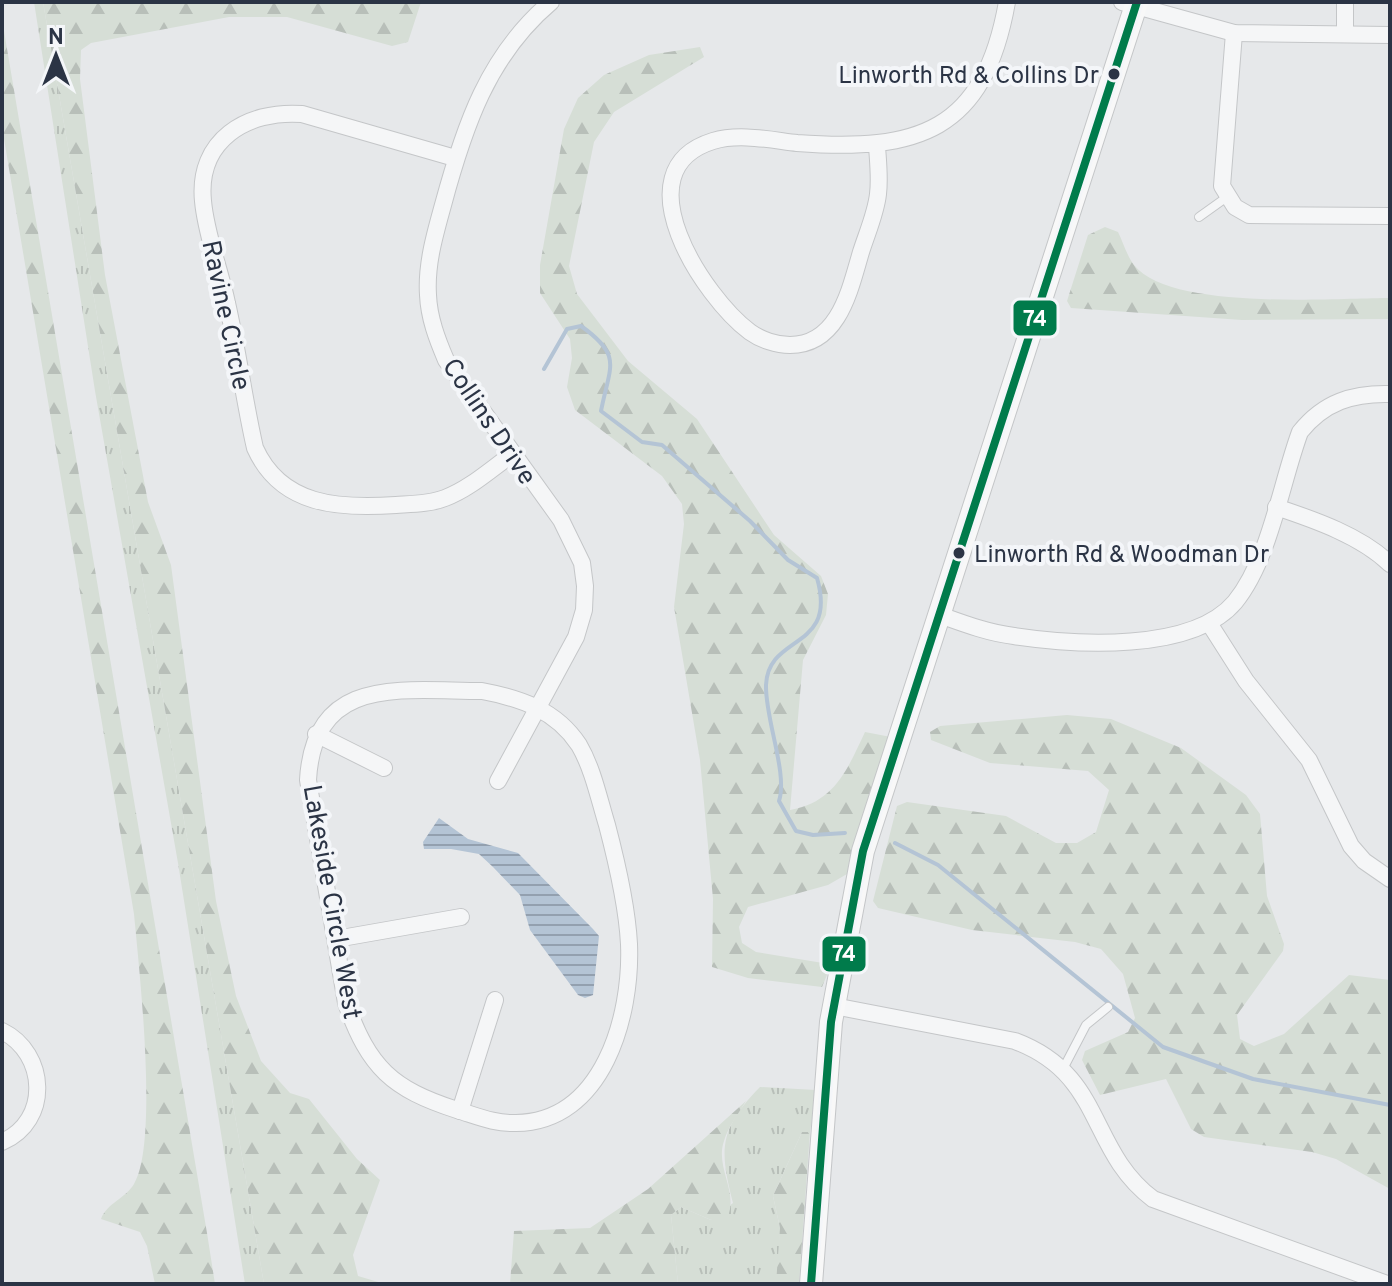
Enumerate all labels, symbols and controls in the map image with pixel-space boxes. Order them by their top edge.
north arrow [16,16,96,96]
text: N [48,25,64,52]
place label: Linworth Rd & Collins Dr [838,62,1099,92]
marker: Linworth Rd & Collins Dr [1106,66,1122,82]
street label: Ravine Circle [193,238,257,393]
line badge: 74 [1012,299,1058,337]
text: 74 [1023,307,1047,334]
street label: Collins Drive [433,353,542,492]
place label: Linworth Rd & Woodman Dr [974,541,1269,571]
marker: Linworth Rd & Woodman Dr [951,545,967,561]
street label: Lakeside Circle West [294,783,367,1022]
line badge: 74 [821,935,867,973]
text: 74 [832,942,856,969]

